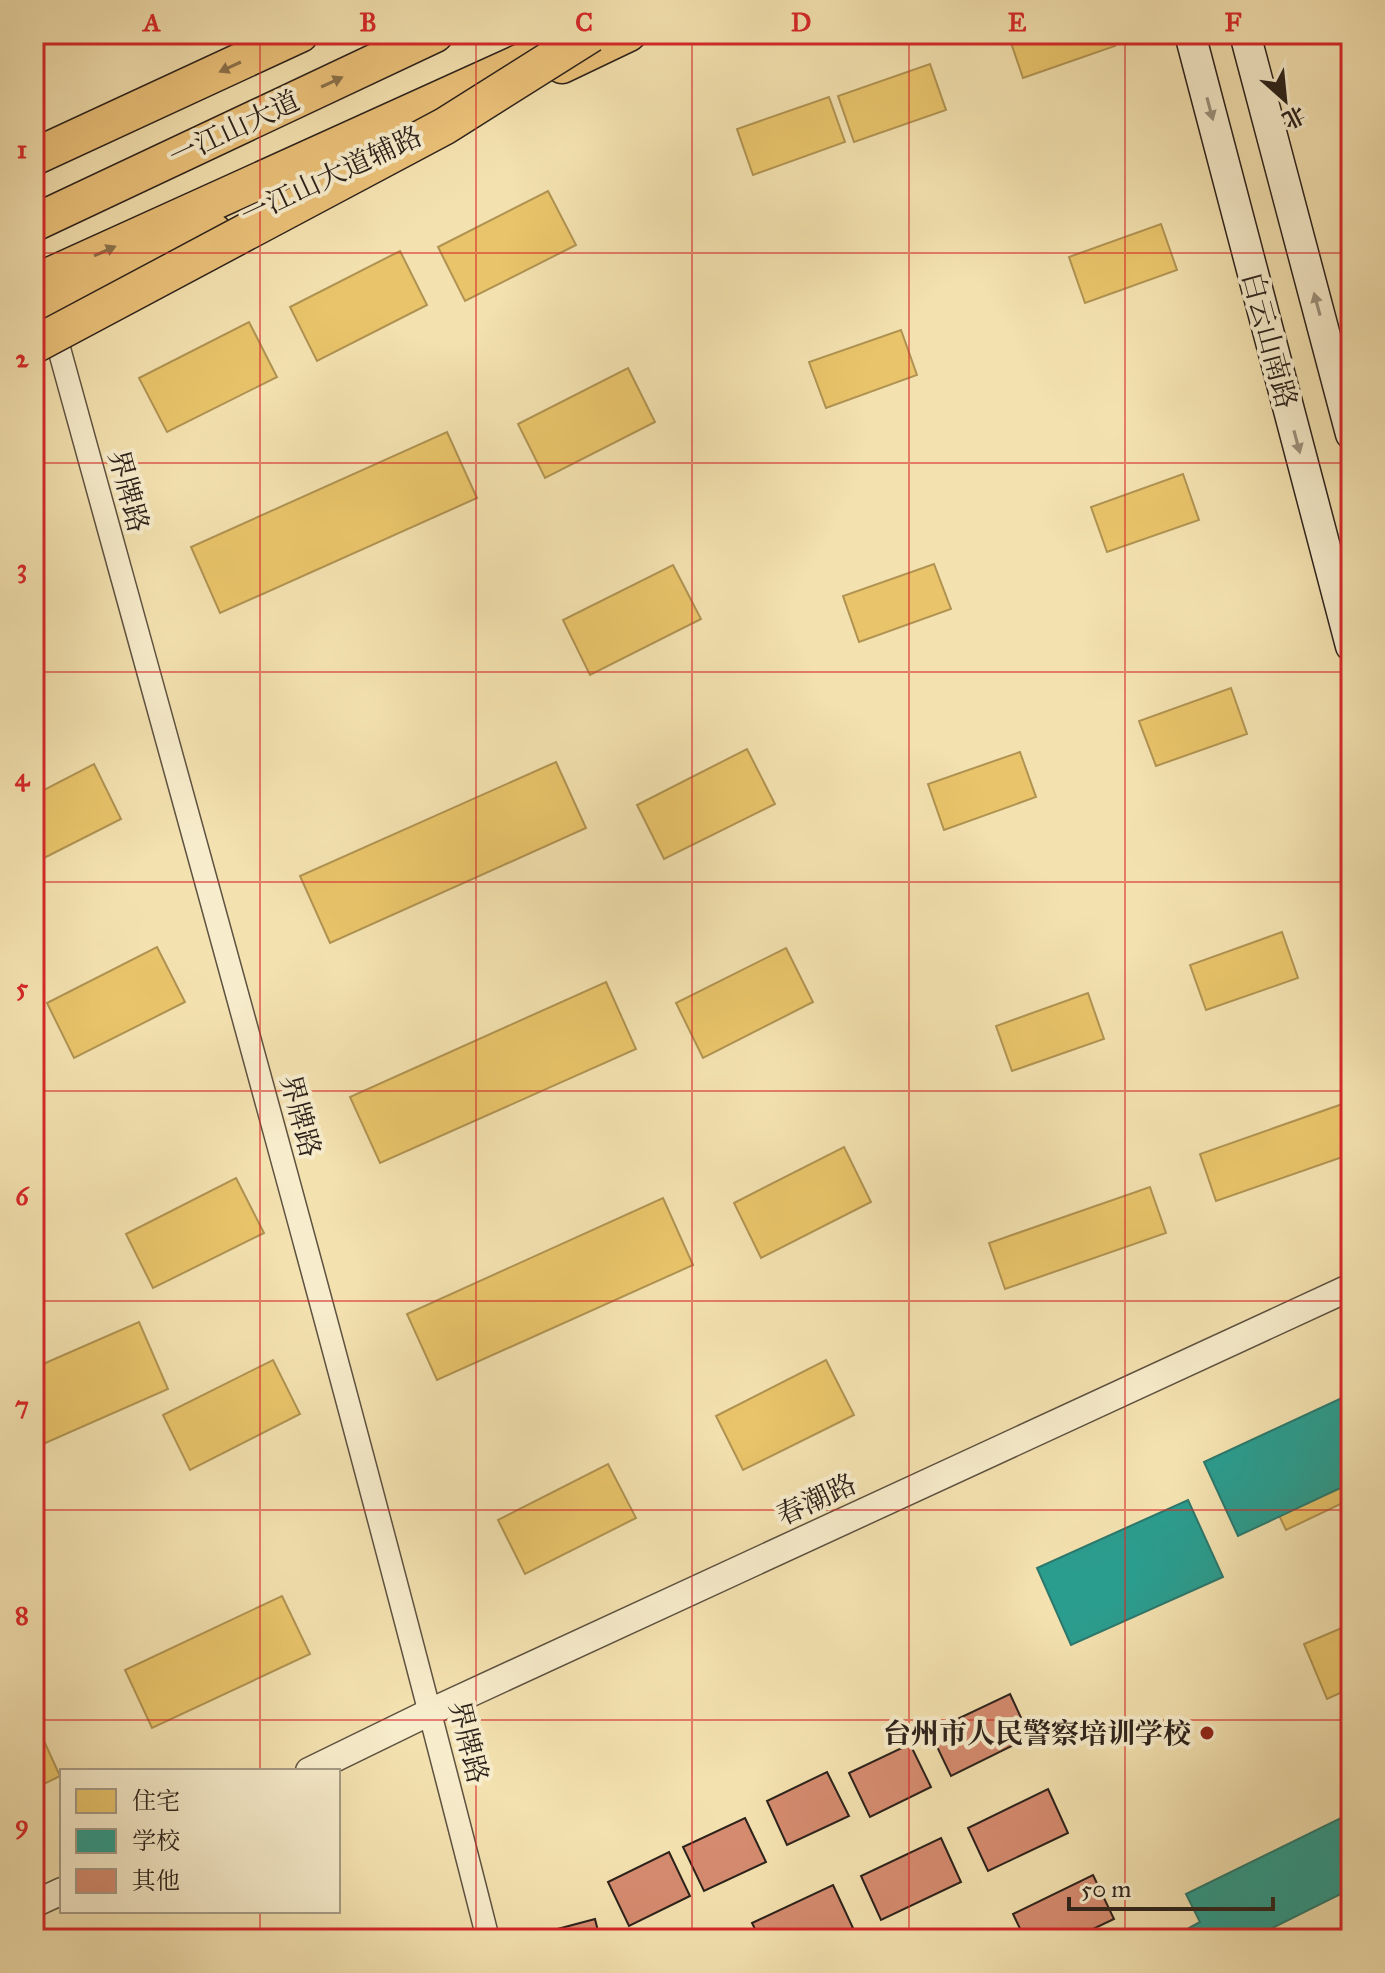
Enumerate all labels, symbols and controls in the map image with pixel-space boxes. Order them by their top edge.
text: A [141,6,161,38]
text: B [359,6,377,38]
text: C [575,6,593,38]
text: D [791,6,811,38]
text: E [1008,6,1027,38]
text: F [1225,6,1242,38]
one-way arrow [218,60,241,74]
north arrow [1245,60,1325,140]
one-way arrow [321,75,344,89]
street label: 一江山大道 [163,83,305,174]
one-way arrow [1204,97,1216,122]
text: 北 [1278,100,1310,134]
street label: 一江山大道辅路 [235,118,427,233]
text: 1 [17,133,27,165]
one-way arrow [93,244,117,258]
street label: 白云山南路 [1234,268,1305,412]
one-way arrow [1310,292,1322,317]
text: 2 [16,342,30,374]
one-way arrow [1292,430,1304,455]
street label: 界牌路 [101,446,156,536]
text: 3 [17,552,27,584]
text: 4 [15,761,31,793]
text: 5 [16,971,29,1003]
street label: 界牌路 [273,1071,328,1161]
text: 6 [15,1180,30,1212]
text: 7 [15,1389,29,1421]
street label: 春潮路 [771,1466,862,1533]
text: 8 [15,1599,29,1631]
street label: 界牌路 [441,1697,496,1787]
place label: 台州市人民警察培训学校 [883,1716,1191,1751]
marker: 台州市人民警察培训学校 [1198,1724,1216,1742]
legend [60,1769,340,1913]
text: 住宅 [132,1786,180,1816]
text: 9 [15,1808,29,1840]
text: 学校 [132,1826,180,1856]
scale bar [1069,1861,1273,1911]
text: 其他 [132,1866,180,1896]
text: 50 m [1081,1874,1131,1904]

